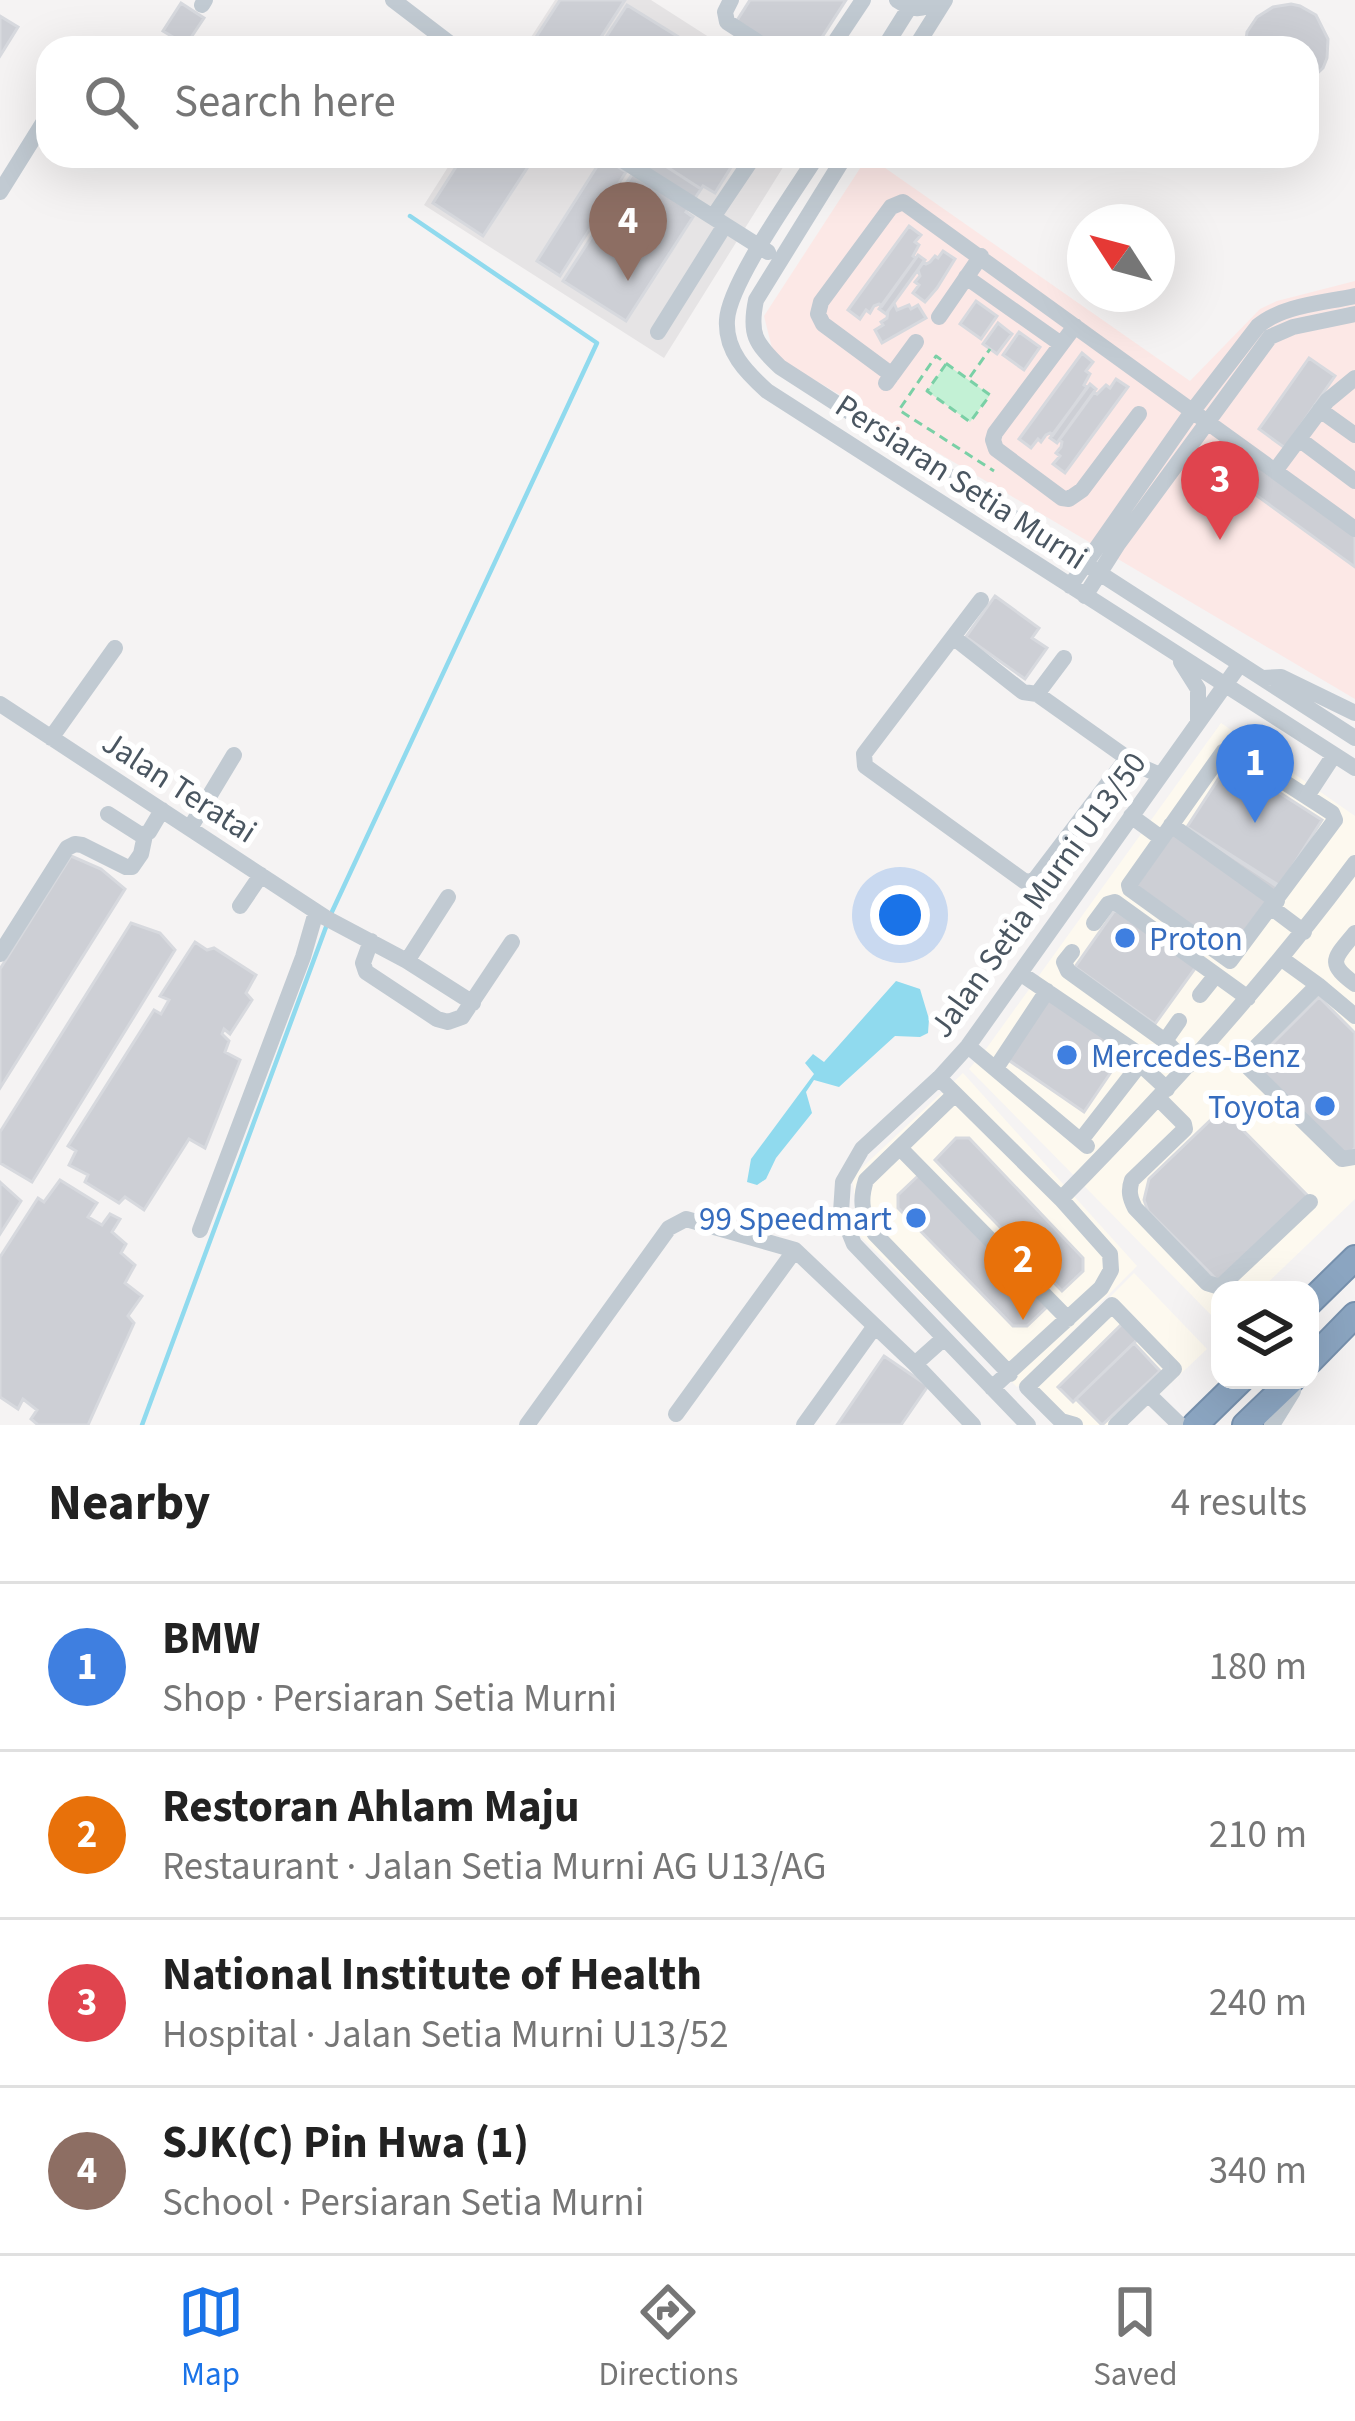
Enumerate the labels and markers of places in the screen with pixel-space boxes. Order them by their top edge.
pin: 4 [589,182,667,281]
pin: 3 [1181,441,1259,540]
pin: 1 [1216,724,1294,823]
place label: Proton [1149,916,1243,963]
marker: Proton [1112,925,1138,951]
place label: Mercedes-Benz [1091,1033,1300,1080]
marker: Mercedes-Benz [1054,1042,1080,1068]
place label: Toyota [1208,1084,1301,1131]
marker: Toyota [1312,1093,1338,1119]
place label: 99 Speedmart [699,1196,892,1243]
marker: 99 Speedmart [903,1205,929,1231]
pin: 2 [984,1221,1062,1320]

